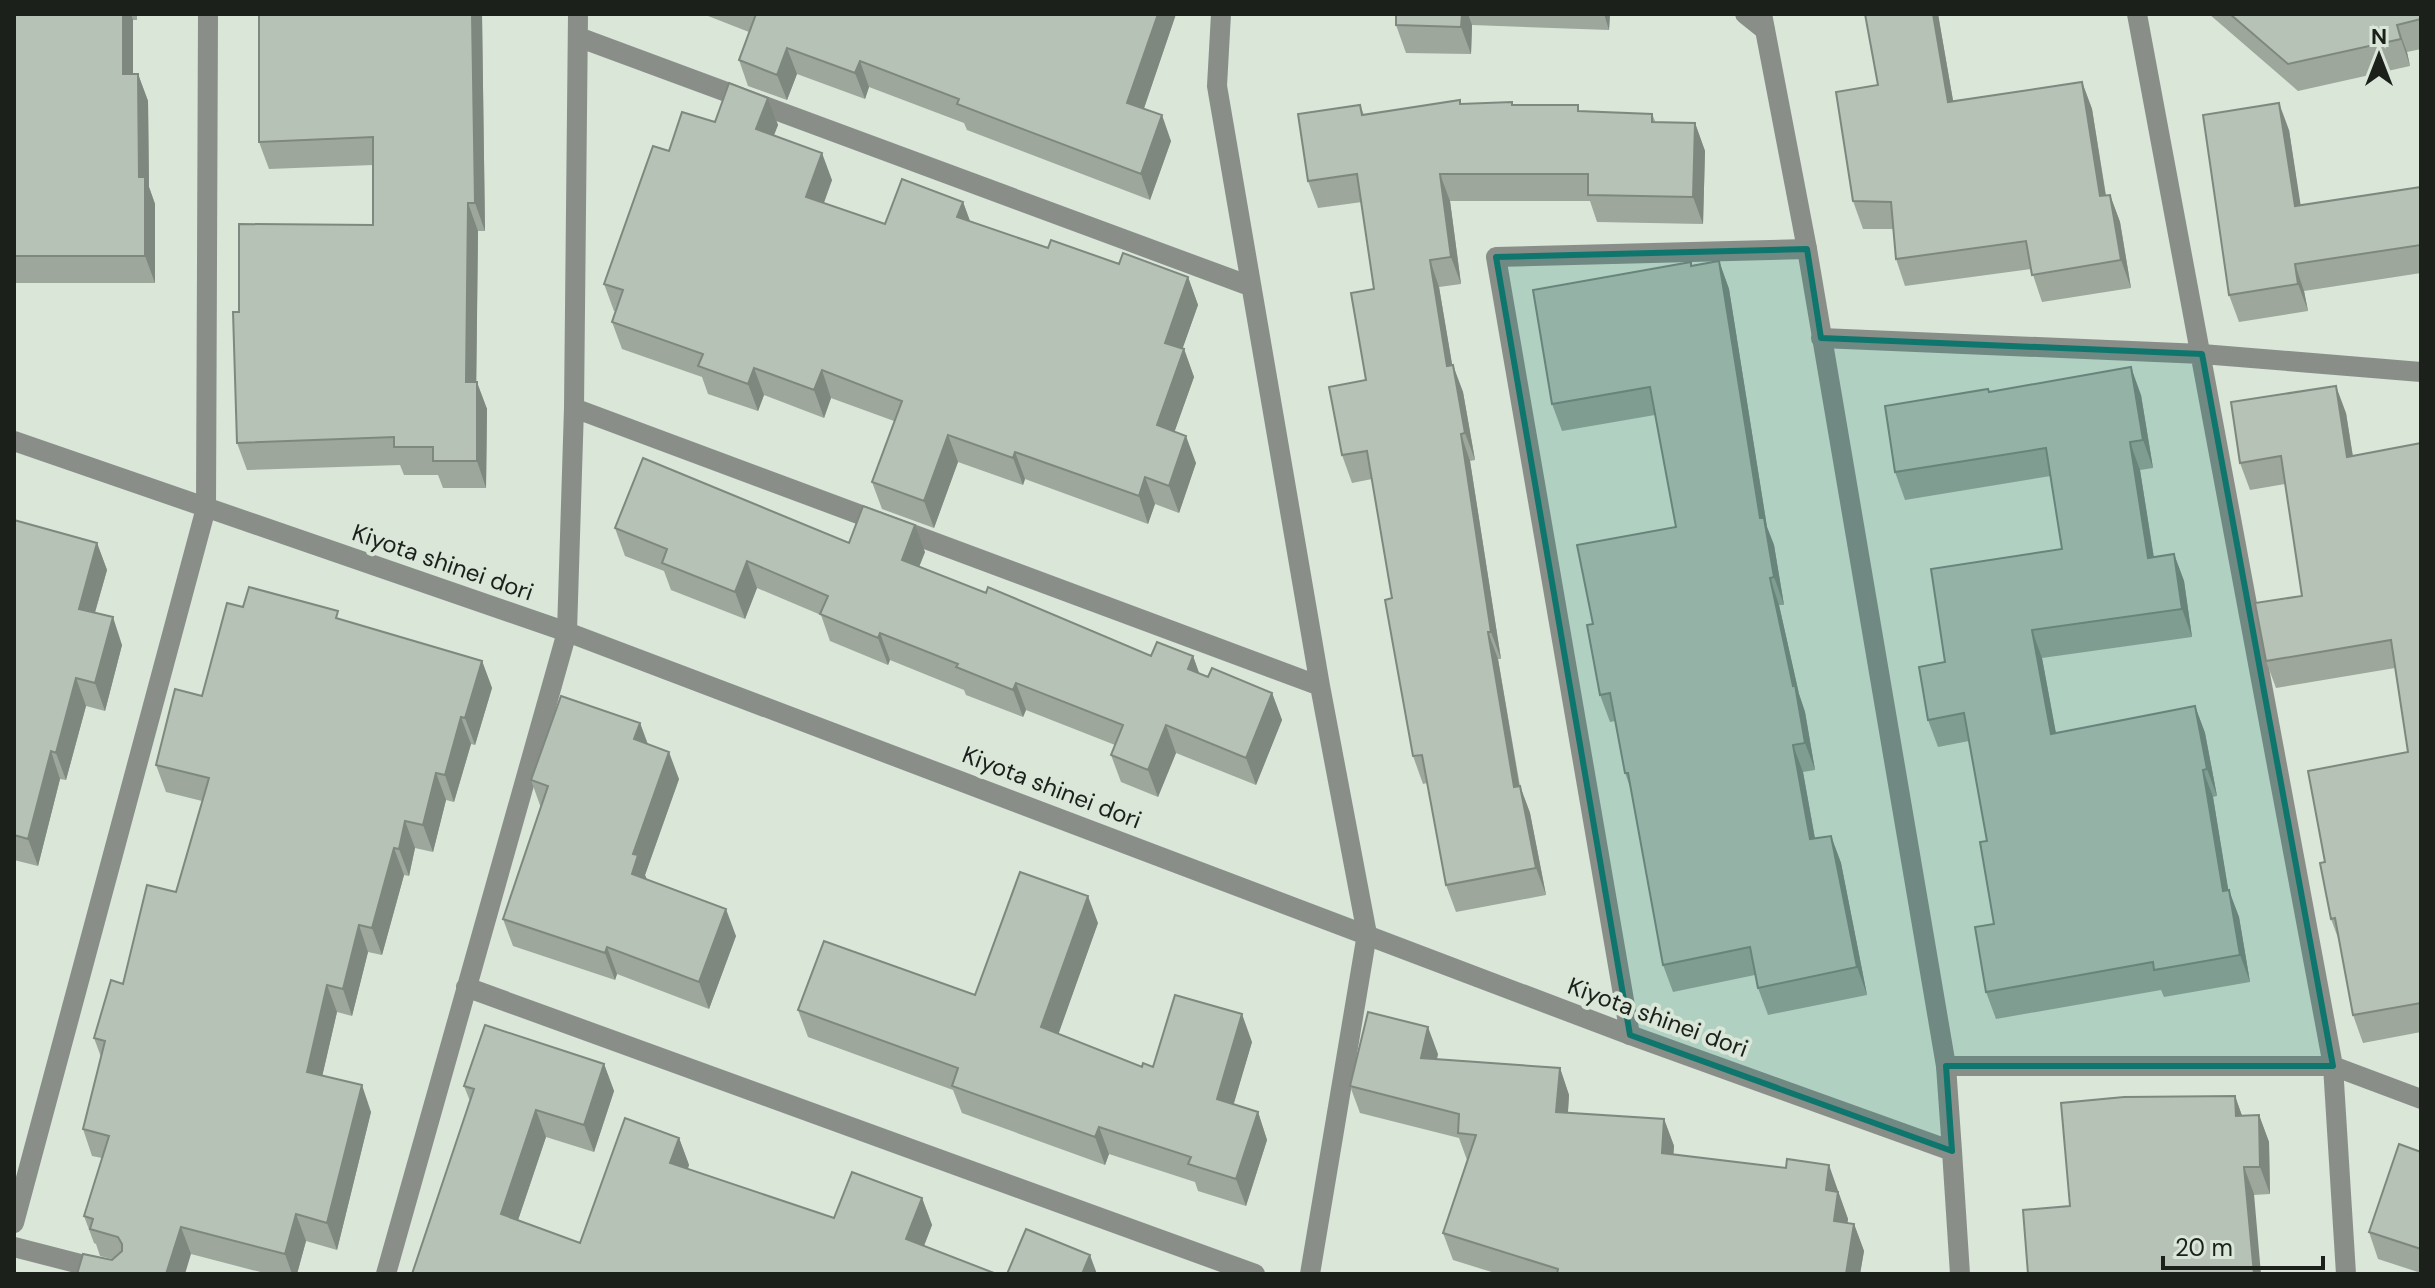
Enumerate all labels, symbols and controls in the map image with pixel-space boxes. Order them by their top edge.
north arrow [2339,16,2419,96]
text: N [2371,22,2387,51]
street label: Kiyota shinei dori [348,516,538,608]
street label: Kiyota shinei dori [958,739,1146,835]
street label: Kiyota shinei dori [1564,970,1752,1064]
scale bar [2163,1220,2323,1270]
text: 20 m [2175,1232,2233,1263]

